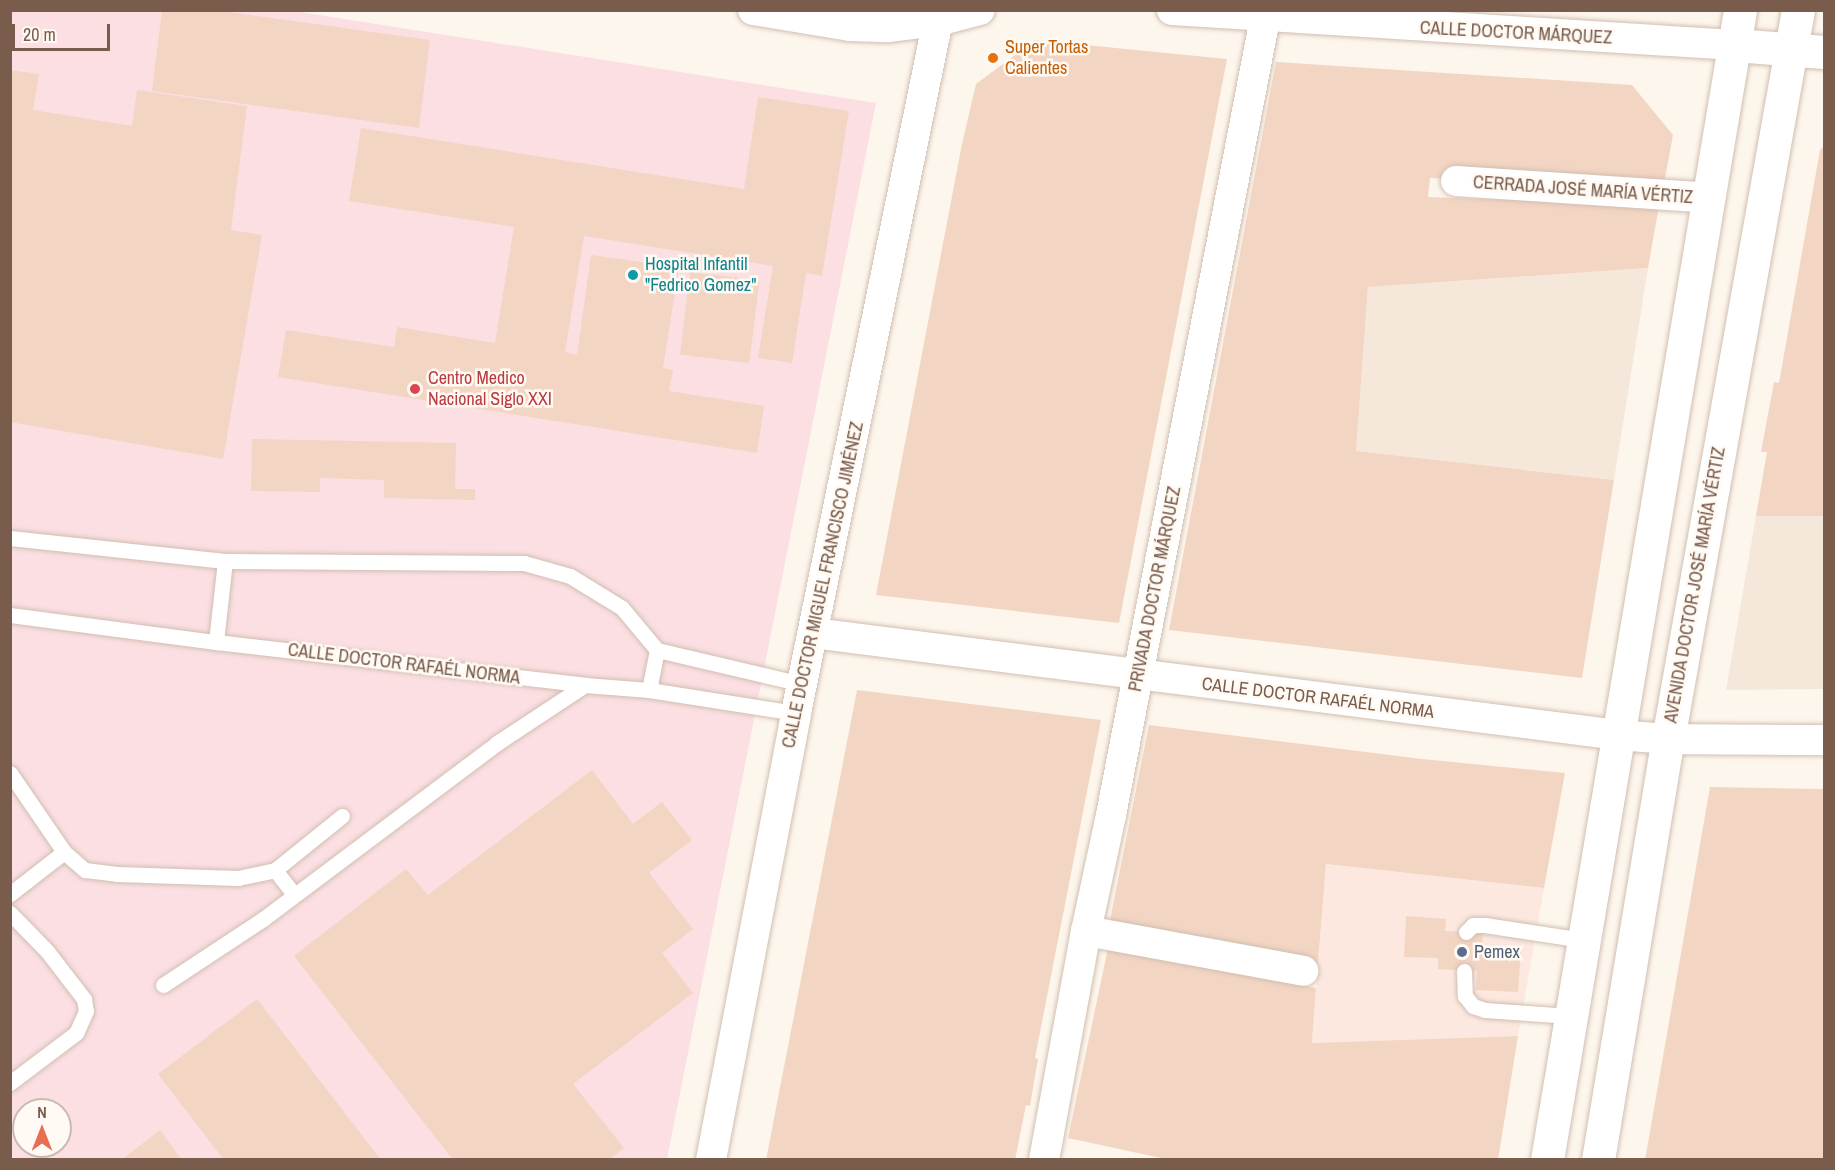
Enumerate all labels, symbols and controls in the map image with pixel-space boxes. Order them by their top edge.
scale bar [15,12,112,50]
street label: CALLE DOCTOR MÁRQUEZ [1419,17,1613,49]
text: 20 m [23,22,56,47]
place label: Super Tortas Calientes [1005,37,1089,80]
marker: Super Tortas Calientes [986,51,1000,65]
street label: CERRADA JOSÉ MARÍA VÉRTIZ [1472,171,1694,209]
place label: Hospital Infantil "Fedrico Gomez" [645,254,756,296]
marker: Hospital Infantil "Fedrico Gomez" [626,268,640,282]
place label: Centro Medico Nacional Siglo XXI [428,368,552,410]
marker: Centro Medico Nacional Siglo XXI [406,380,424,398]
street label: CALLE DOCTOR MIGUEL FRANCISCO JIMÉNEZ [778,420,868,750]
street label: AVENIDA DOCTOR JOSÉ MARÍA VÉRTIZ [1660,445,1730,725]
street label: PRIVADA DOCTOR MÁRQUEZ [1124,484,1186,694]
street label: CALLE DOCTOR RAFAÉL NORMA [286,639,522,689]
street label: CALLE DOCTOR RAFAÉL NORMA [1200,673,1436,723]
place label: Pemex [1474,941,1520,963]
marker: Pemex [1455,945,1469,959]
north arrow [12,1098,72,1158]
text: N [37,1101,47,1123]

